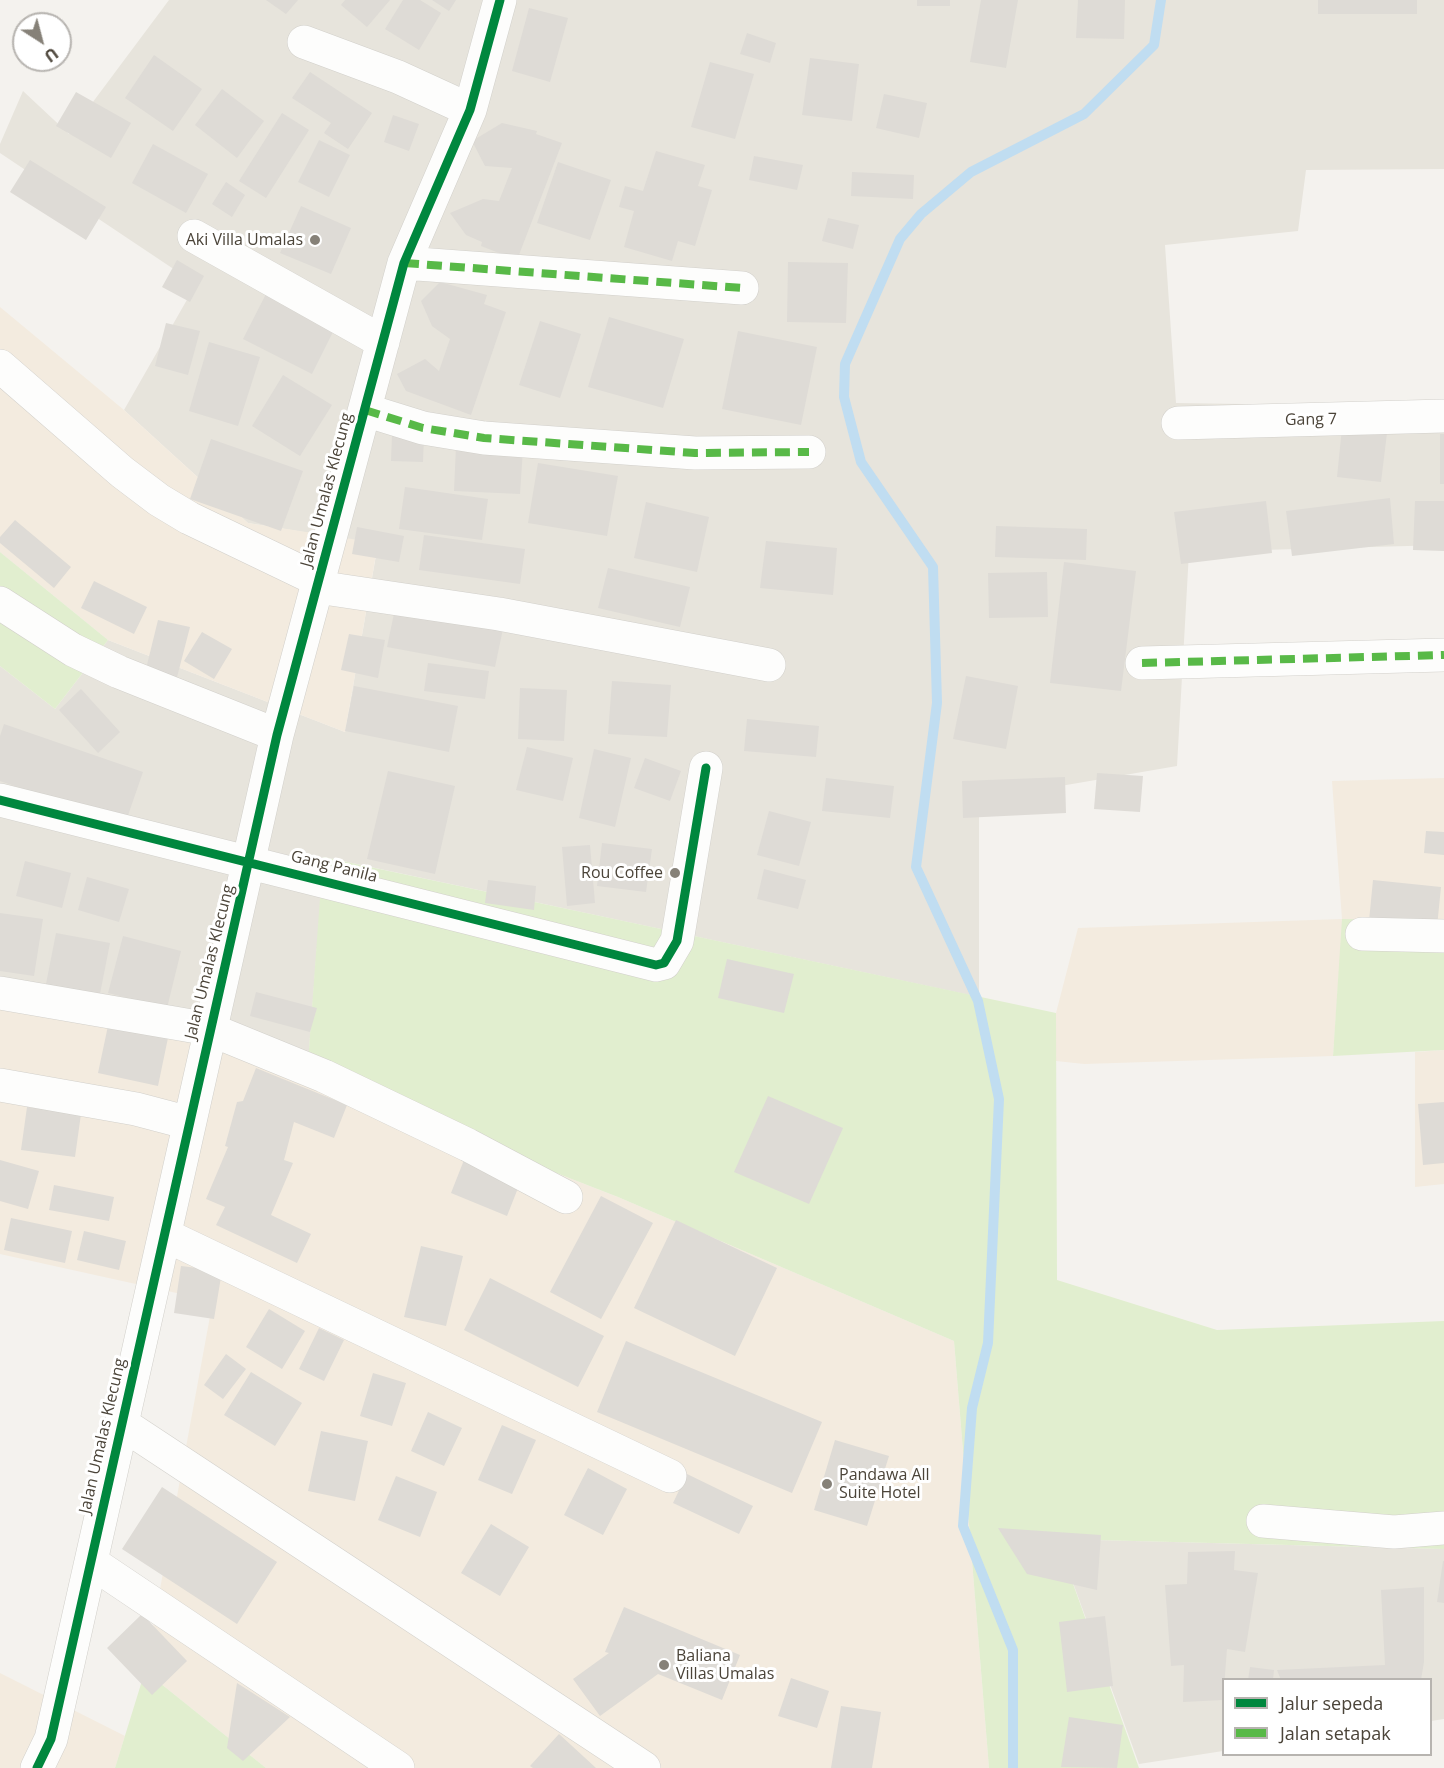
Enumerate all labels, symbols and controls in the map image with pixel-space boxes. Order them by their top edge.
north arrow [12,12,72,72]
text: U [40,42,63,67]
place label: Aki Villa Umalas [186,230,303,250]
marker: Aki Villa Umalas [308,233,322,247]
street label: Gang 7 [1285,410,1337,430]
street label: Jalan Umalas Klecung [297,411,357,569]
street label: Gang Panila [289,847,379,887]
place label: Rou Coffee [581,863,663,883]
marker: Rou Coffee [668,866,682,880]
street label: Jalan Umalas Klecung [181,883,239,1041]
street label: Jalan Umalas Klecung [76,1356,130,1516]
place label: Pandawa All Suite Hotel [839,1465,930,1503]
marker: Pandawa All Suite Hotel [820,1477,834,1491]
place label: Baliana Villas Umalas [676,1646,774,1684]
marker: Baliana Villas Umalas [657,1658,671,1672]
legend [1222,1678,1432,1756]
text: Jalur sepeda [1280,1691,1383,1715]
text: Jalan setapak [1280,1721,1391,1745]

